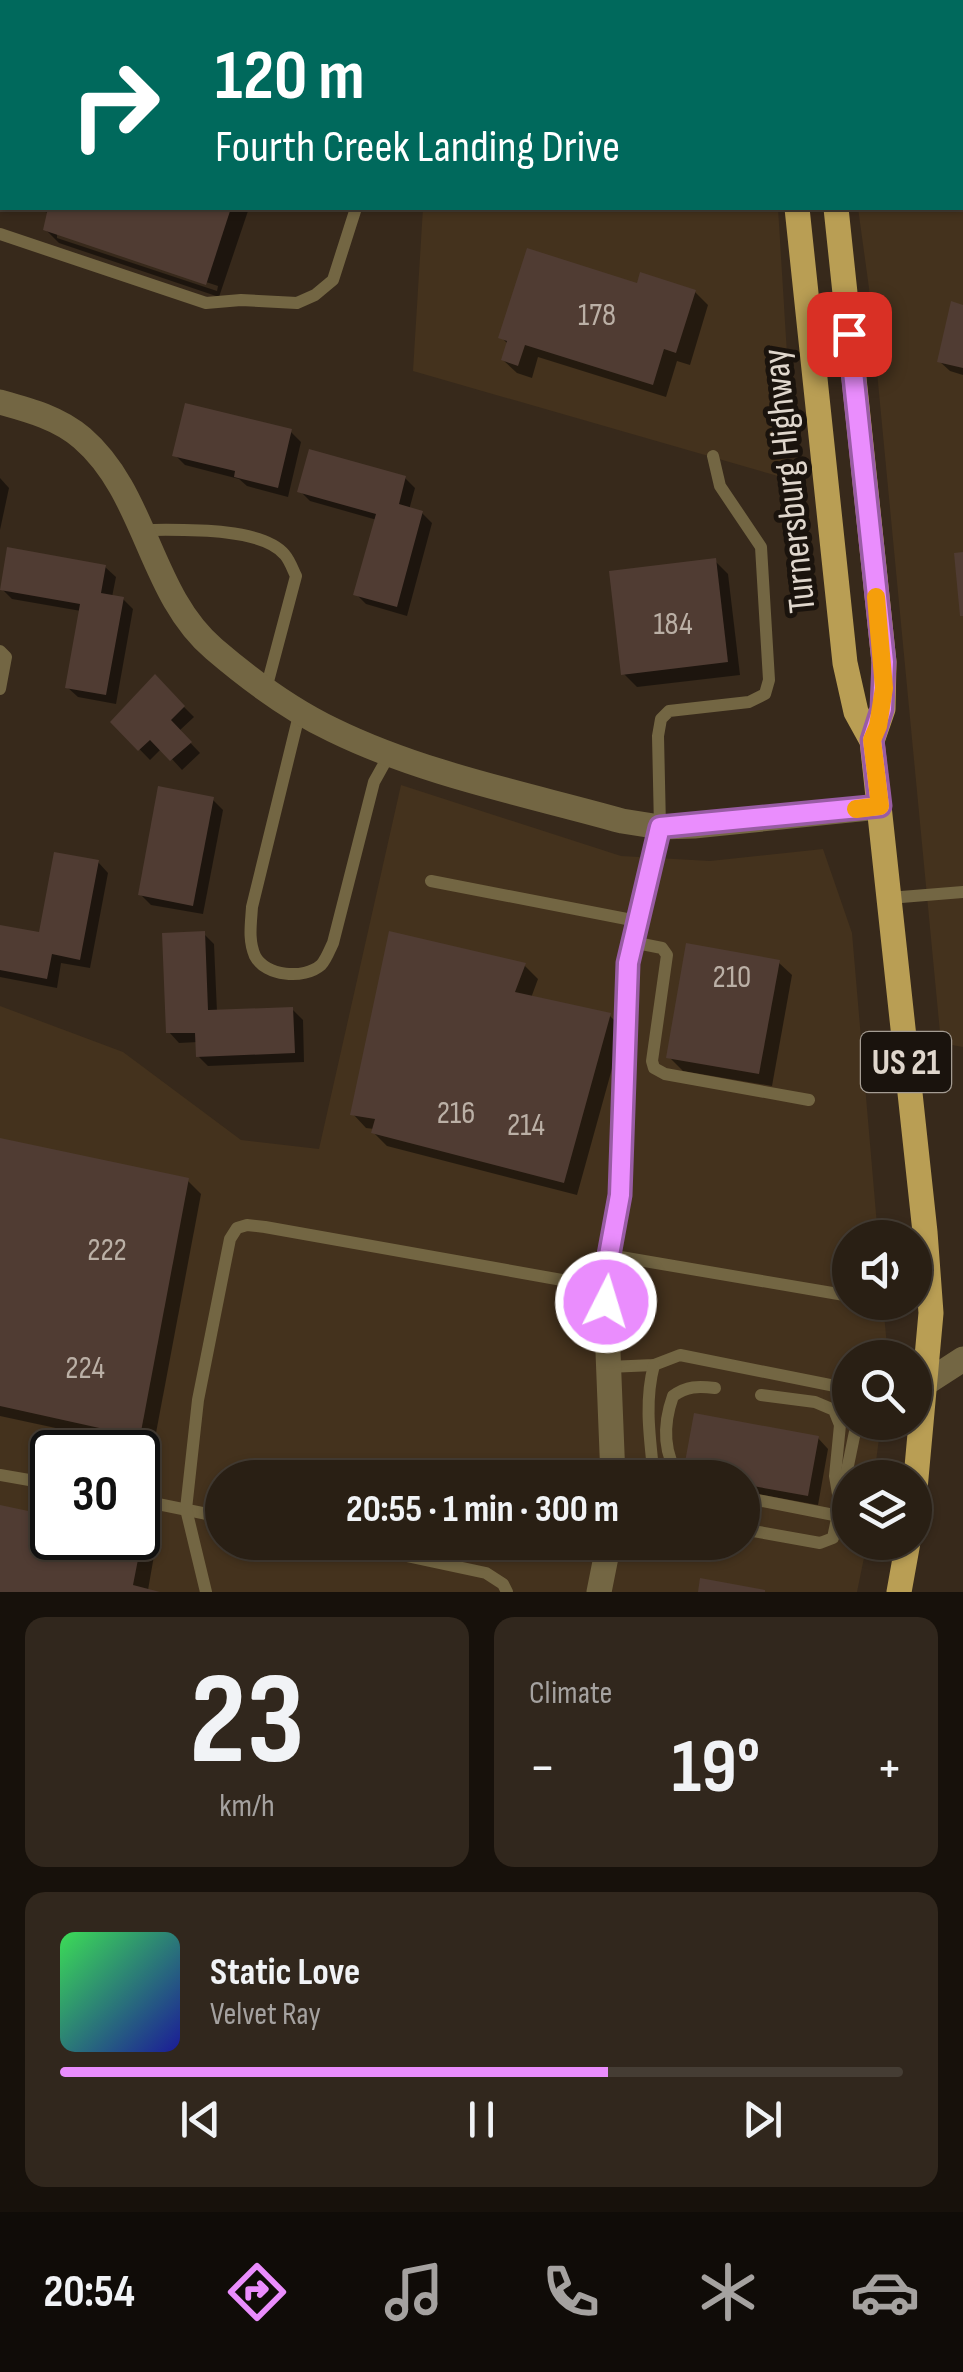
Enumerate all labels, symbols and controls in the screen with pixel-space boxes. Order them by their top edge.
text: 120 m [215,35,365,119]
icon: right [50,40,180,170]
text: Fourth Creek Landing Drive [215,120,620,175]
pin [807,292,892,377]
house number: 178 [578,296,616,335]
icon: arrive [822,307,877,362]
street label: Turnersburg Highway [753,346,826,615]
house number: 184 [653,605,693,644]
house number: 210 [713,958,751,997]
road number: US 21 [861,1032,951,1092]
house number: 216 [437,1094,475,1133]
house number: 214 [507,1106,545,1145]
map controls [832,1220,932,1560]
button: sound [832,1220,932,1320]
house number: 222 [87,1231,127,1270]
position arrow [554,1250,658,1354]
button: search [832,1340,932,1440]
house number: 224 [65,1349,105,1388]
speed limit sign: 30 [30,1430,160,1560]
button: layers [832,1460,932,1560]
text: 20:55 · 1 min · 300 m [346,1487,619,1532]
text: 23 [189,1644,305,1800]
text: Climate [529,1674,612,1713]
text: 19° [672,1723,760,1814]
text: − [529,1735,556,1802]
text: + [876,1735,903,1802]
text: km/h [219,1787,275,1826]
text: Static Love [210,1950,360,1995]
text: Velvet Ray [210,1995,321,2034]
icon: previous [173,2092,228,2147]
icon: pause [454,2092,509,2147]
icon: next [735,2092,790,2147]
icon: directions [222,2257,292,2327]
icon: music [379,2257,449,2327]
icon: phone [536,2257,606,2327]
icon: climate [693,2257,763,2327]
icon: car [850,2257,920,2327]
text: 20:54 [43,2265,135,2320]

